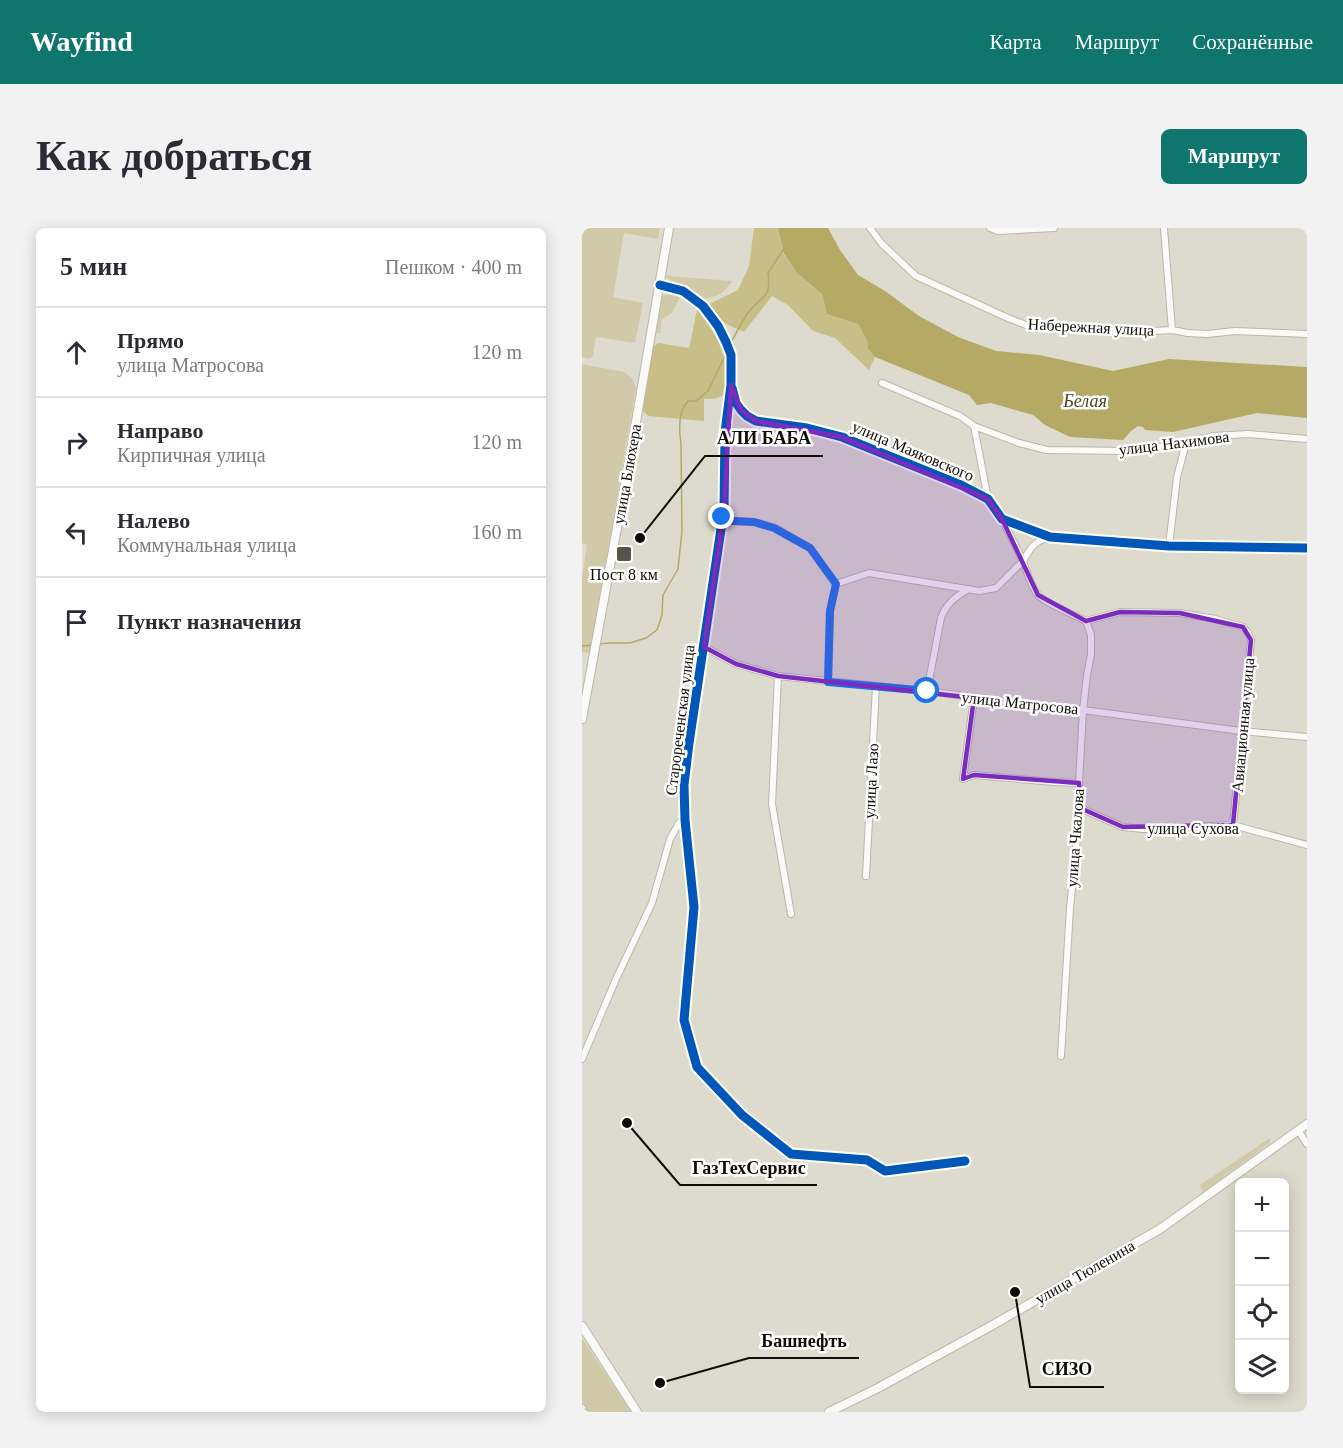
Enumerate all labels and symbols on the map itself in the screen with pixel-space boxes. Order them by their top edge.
street label: Набережная улица [1027,315,1155,340]
water label: Белая [1062,391,1107,411]
street label: улица Маяковского [849,418,977,485]
callout: АЛИ БАБА [705,420,823,456]
street label: улица Блюхера [610,422,645,526]
text: АЛИ БАБА [717,428,811,448]
street label: улица Нахимова [1118,428,1230,459]
route end [708,503,734,529]
marker: Пост 8 км [615,545,633,563]
place label: Пост 8 км [590,566,658,583]
street label: Старореченская улица [662,644,699,796]
street label: Авиационная улица [1229,657,1258,793]
route start [913,677,939,703]
street label: улица Матросова [961,688,1079,719]
street label: улица Лазо [861,743,882,819]
street label: улица Чкалова [1063,788,1088,888]
street label: улица Сухова [1147,820,1239,838]
callout: ГазТехСервис [680,1149,817,1185]
text: ГазТехСервис [692,1158,806,1178]
street label: улица Тюленина [1032,1237,1138,1308]
callout: Башнефть [749,1322,859,1358]
text: Башнефть [761,1331,847,1351]
callout: СИЗО [1030,1351,1104,1387]
text: СИЗО [1042,1359,1092,1379]

